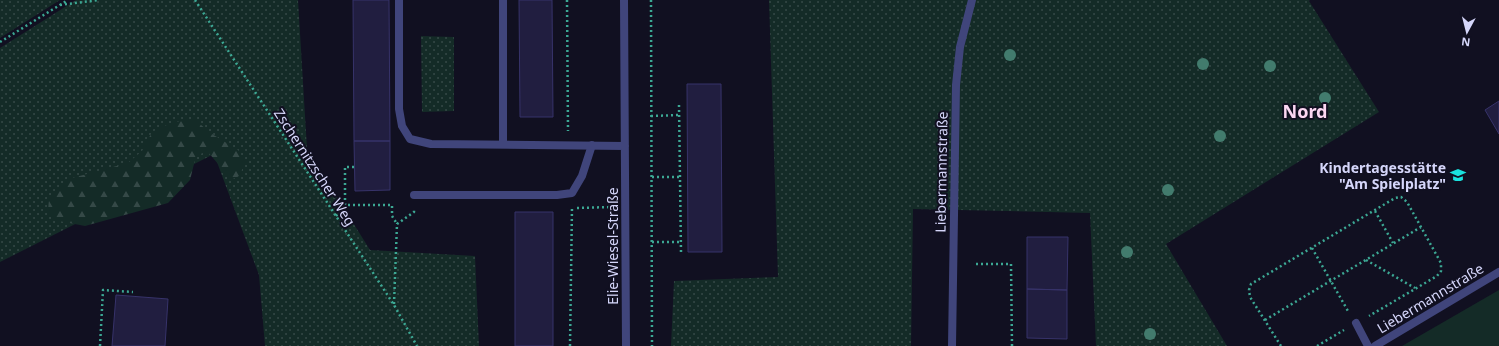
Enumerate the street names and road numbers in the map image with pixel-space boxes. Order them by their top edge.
street label: Zschernitzscher Weg [270,105,360,229]
street label: Liebermannstraße [930,111,952,233]
street label: Elie-Wiesel-Straße [603,187,622,305]
street label: Liebermannstraße [1373,259,1487,337]

